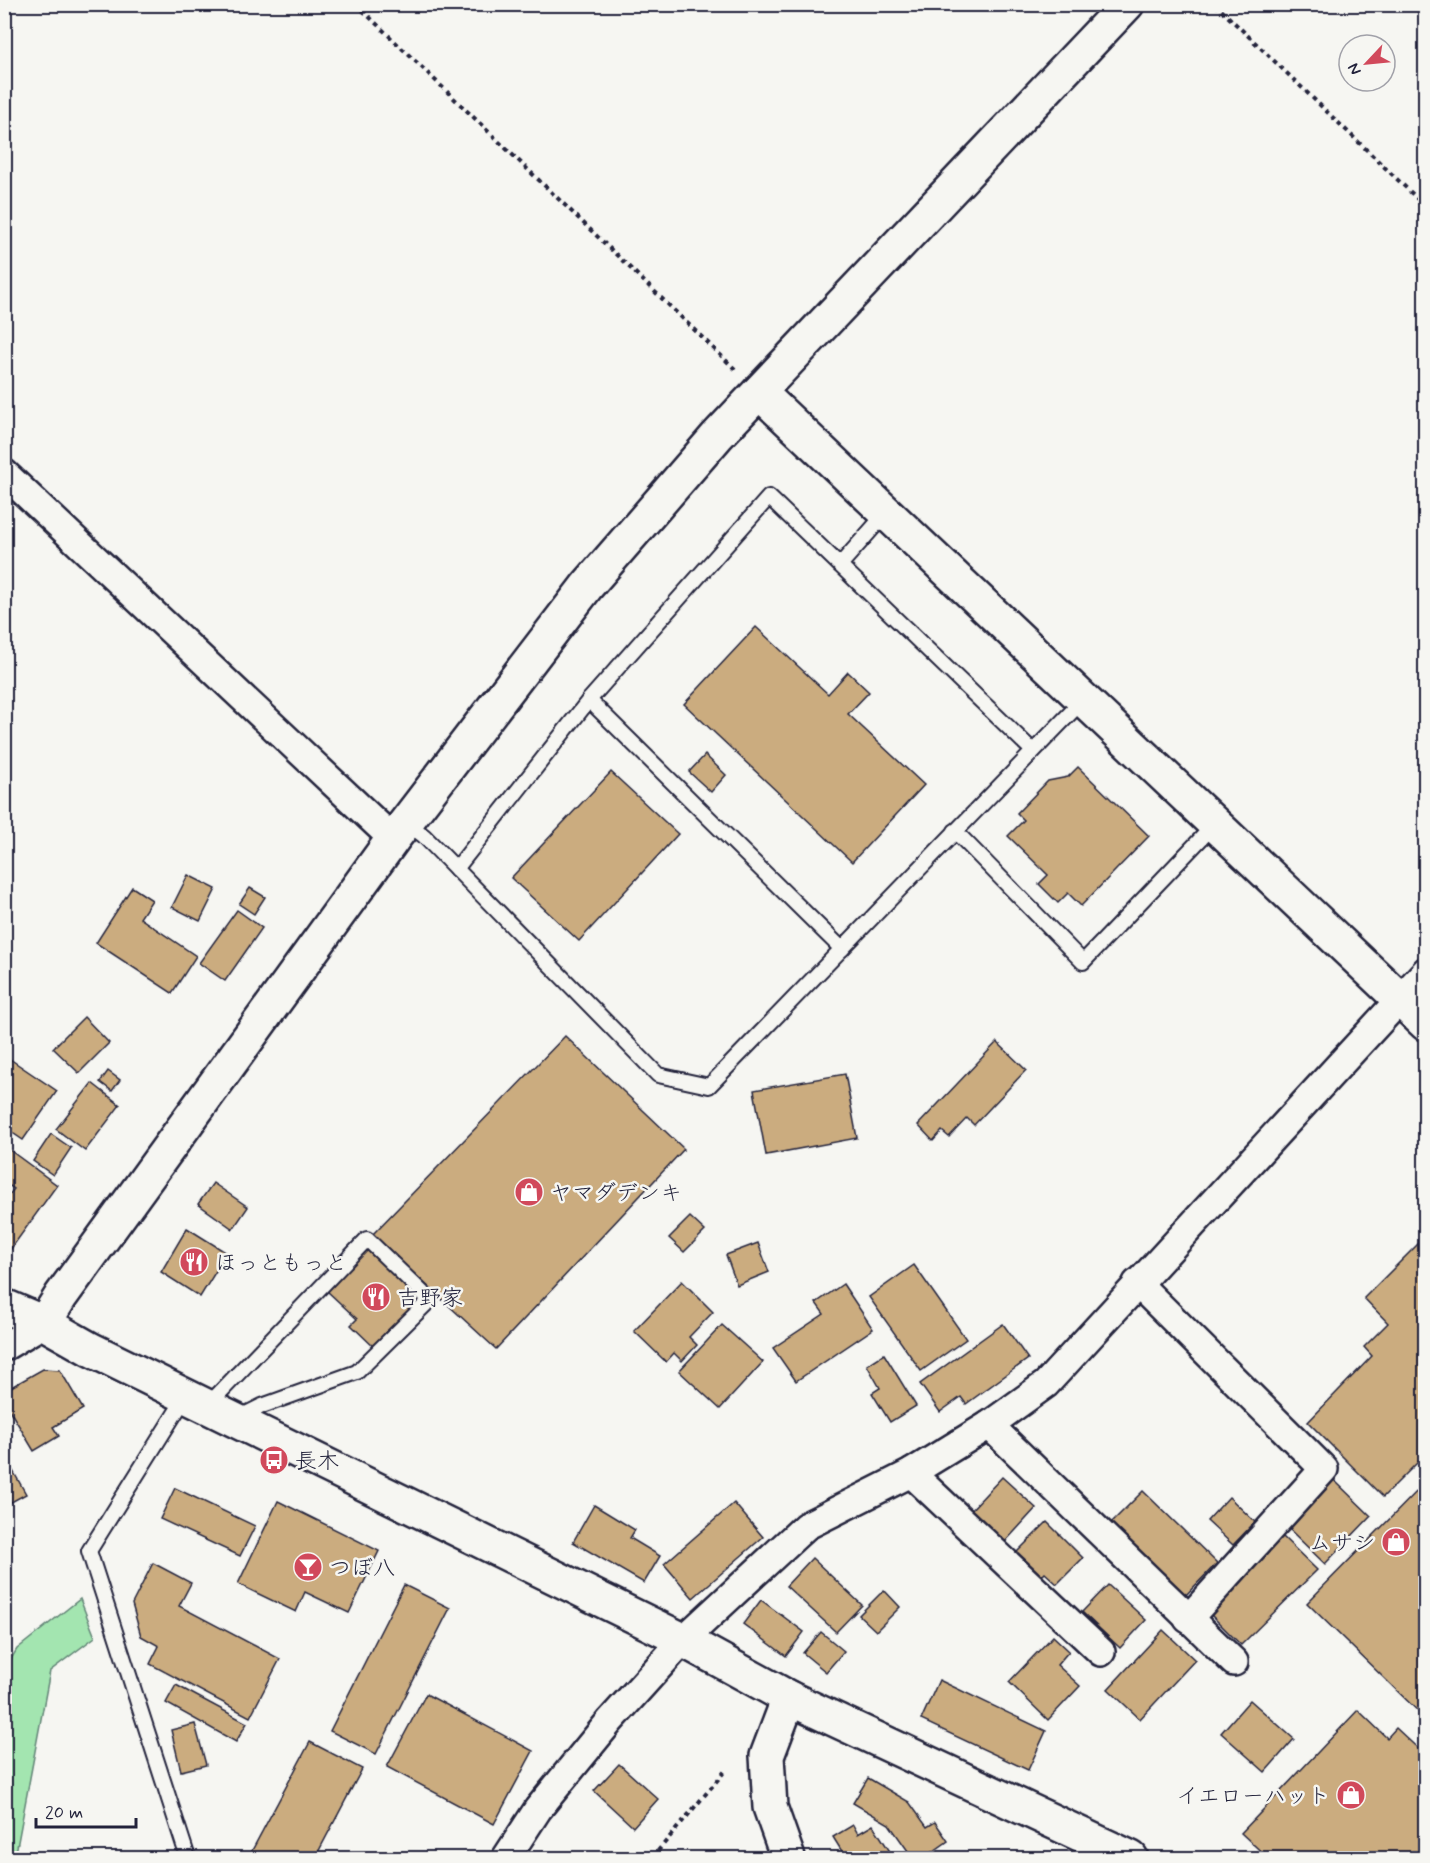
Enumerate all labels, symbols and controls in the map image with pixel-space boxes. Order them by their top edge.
north arrow [1337,33,1397,93]
text: N [1343,60,1367,78]
shop icon: ヤマダデンキ [513,1176,545,1208]
place label: ヤマダデンキ [550,1180,682,1208]
restaurant icon: ほっともっと [178,1246,210,1278]
place label: ほっともっと [215,1250,347,1278]
restaurant icon: 吉野家 [360,1281,392,1313]
place label: 吉野家 [397,1285,463,1313]
bus stop icon: 長木 [258,1444,290,1476]
place label: 長木 [295,1448,339,1476]
shop icon: ムサシ [1380,1526,1412,1558]
place label: ムサシ [1309,1530,1375,1558]
bar icon: つぼ八 [292,1551,324,1583]
place label: つぼ八 [329,1555,395,1583]
shop icon: イエローハット [1335,1779,1367,1811]
place label: イエローハット [1176,1783,1330,1811]
scale bar [36,1791,136,1829]
text: 20 m [45,1801,83,1825]

